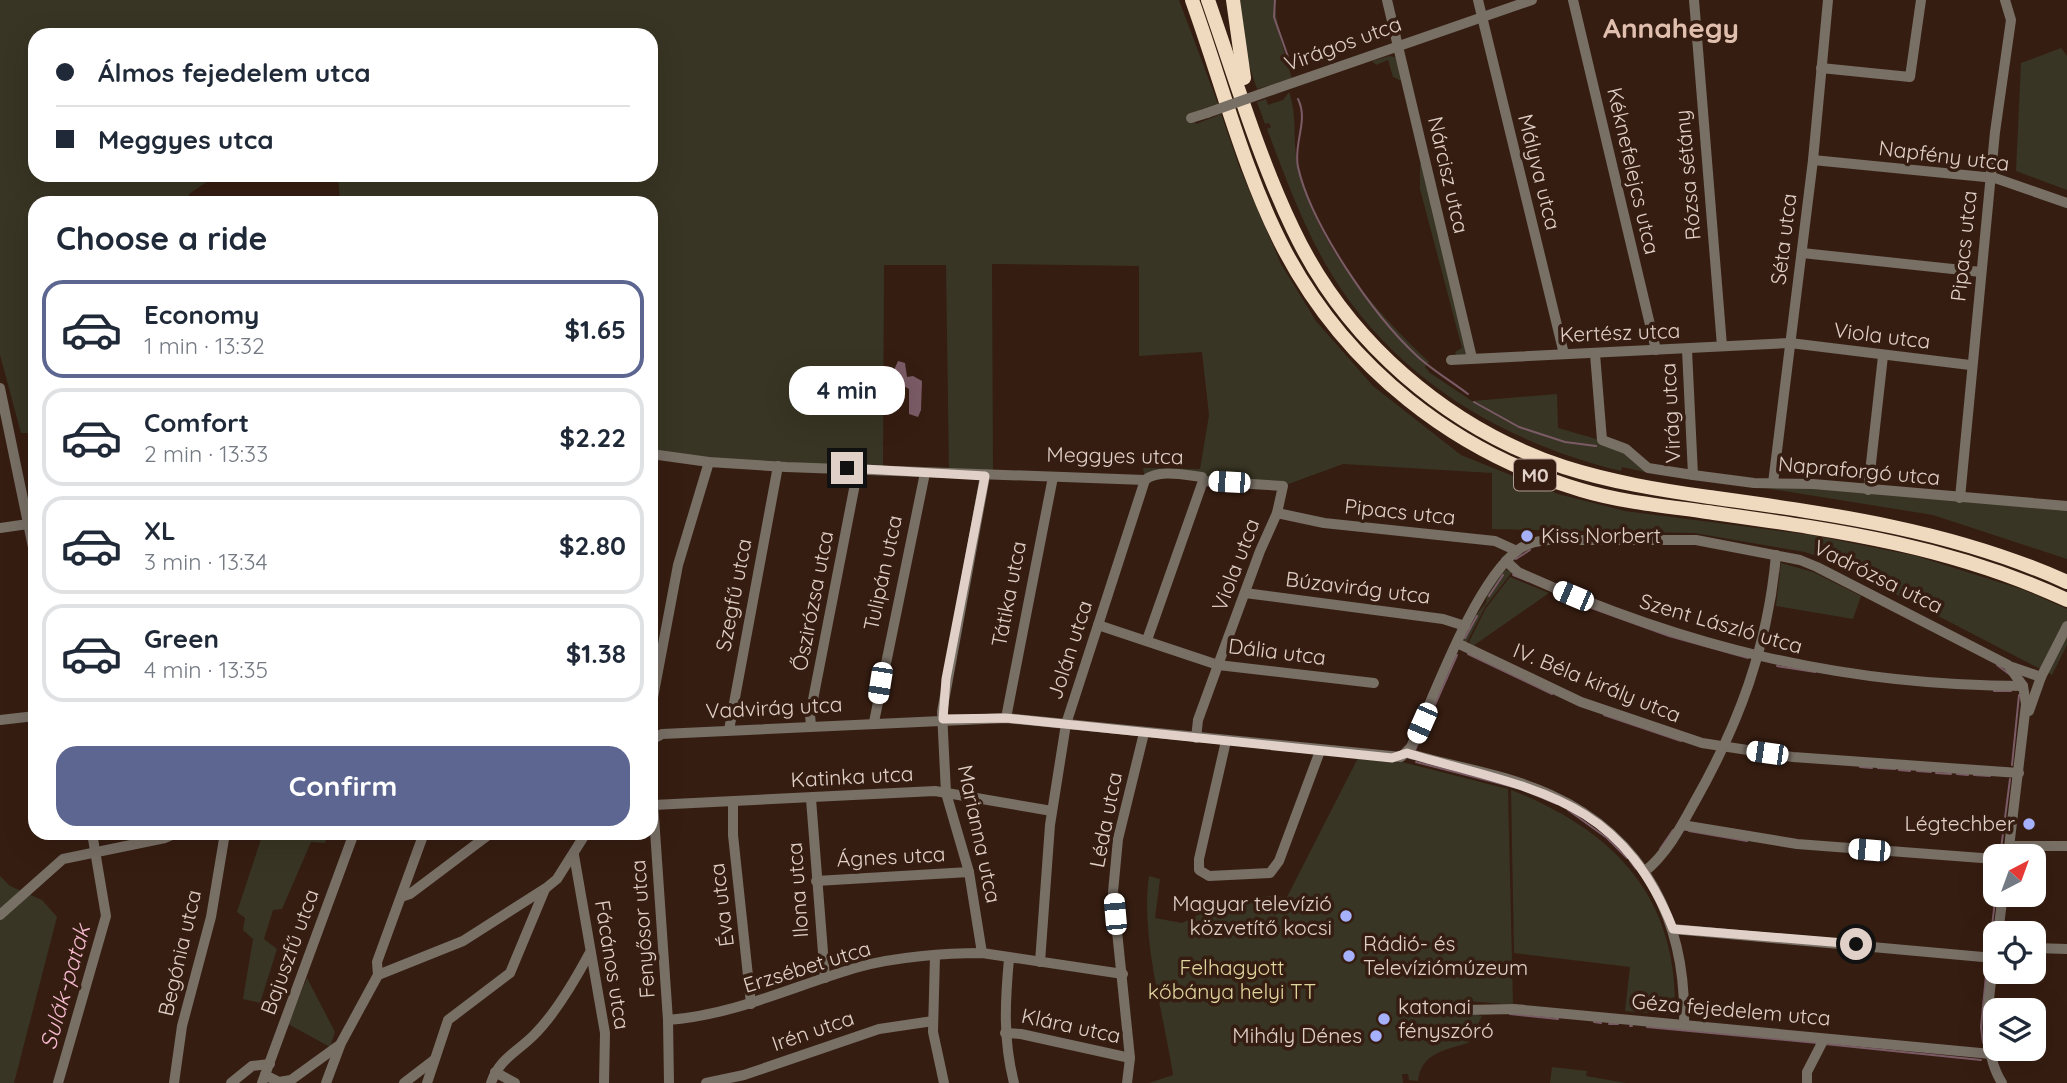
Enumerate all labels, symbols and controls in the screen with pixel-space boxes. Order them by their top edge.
street label: Virágos utca [1281,10,1405,76]
district label: Annahegy [1603,10,1739,45]
text: Álmos fejedelem utca [98,56,371,89]
street label: Kéknefelejcs utca [1602,85,1666,257]
street label: Rózsa sétány [1668,109,1706,241]
street label: Mályva utca [1513,111,1567,232]
street label: Nárcisz utca [1423,114,1475,236]
text: Meggyes utca [98,123,274,156]
street label: Napfény utca [1877,134,2011,176]
street label: Pipacs utca [1944,189,1982,303]
street label: Séta utca [1765,192,1802,286]
text: Choose a ride [56,218,268,258]
icon: car [60,298,123,361]
text: Economy [144,298,259,331]
text: $1.65 [565,313,626,346]
street label: Viola utca [1832,316,1932,354]
street label: Kertész utca [1559,317,1681,347]
text: 1 min · 13:32 [144,331,265,360]
street label: Virág utca [1654,362,1686,464]
callout: 4 min [789,366,905,416]
text: 4 min [817,376,877,405]
icon: car [60,406,123,469]
text: Comfort [144,406,249,439]
text: $2.22 [560,421,626,454]
text: 2 min · 13:33 [144,439,268,468]
street label: Meggyes utca [1046,441,1184,469]
street label: Napraforgó utca [1777,450,1941,490]
route end [831,452,863,484]
road number: M0 [1514,460,1556,490]
car [1208,470,1251,494]
street label: Pipacs utca [1343,492,1457,530]
street label: Tulipán utca [857,513,907,633]
icon: car [60,514,123,577]
text: XL [144,514,176,547]
street label: Viola utca [1206,515,1265,615]
place label: Kiss Norbert [1541,522,1661,548]
marker: Kiss Norbert [1519,528,1535,544]
text: $2.80 [559,529,626,562]
street label: Őszirózsa utca [786,529,838,673]
street label: Vadrózsa utca [1809,534,1947,619]
street label: Szegfű utca [709,536,757,653]
street label: Tátika utca [985,539,1031,649]
text: 3 min · 13:34 [144,547,268,576]
street label: Búzavirág utca [1284,565,1432,609]
car [1550,578,1597,614]
street label: Szent László utca [1637,587,1806,659]
street label: Jolán utca [1041,597,1097,703]
icon: car [60,622,123,685]
text: Green [144,622,219,655]
street label: Dália utca [1227,632,1327,670]
text: $1.38 [566,637,626,670]
street label: IV. Béla király utca [1510,637,1685,728]
text: 4 min · 13:35 [144,655,268,684]
car [867,661,894,705]
street label: Vadvirág utca [705,690,843,724]
car [1404,700,1441,746]
car [1745,740,1790,766]
button: Confirm [56,746,630,826]
street label: Katinka utca [790,760,914,792]
street label: Marianna utca [953,762,1007,905]
street label: Léda utca [1083,770,1127,870]
place label: Légtechber [1905,810,2015,836]
marker: Légtechber [2021,816,2037,832]
car [1848,838,1891,862]
street label: Ágnes utca [836,840,946,872]
street label: Ilona utca [781,841,813,939]
north arrow [1983,844,2046,906]
map controls [1983,844,2046,1061]
street label: Fenyősor utca [624,859,660,999]
street label: Éva utca [703,862,739,948]
street label: Bajuszfű utca [254,885,324,1018]
street label: Begónia utca [152,887,206,1018]
place label: Magyar televízió közvetítő kocsi [1172,890,1332,940]
car [1103,892,1128,936]
street label: Fácános utca [590,898,636,1031]
marker: Magyar televízió közvetítő kocsi [1338,908,1354,924]
water label: Sulák-patak [33,920,97,1053]
button: locate [1983,921,2046,984]
route start [1840,928,1872,960]
place label: Rádió- és Televíziómúzeum [1363,930,1528,980]
street label: Erzsébet utca [740,934,874,998]
marker: Rádió- és Televíziómúzeum [1341,948,1357,964]
park label: Felhagyott kőbánya helyi TT [1148,954,1316,1004]
street label: Géza fejedelem utca [1630,987,1832,1031]
place label: katonai fényszóró [1398,993,1494,1043]
button: layers [1983,998,2046,1061]
street label: Klára utca [1019,1002,1123,1048]
street label: Irén utca [768,1004,857,1056]
marker: katonai fényszóró [1376,1011,1392,1027]
place label: Mihály Dénes [1232,1022,1362,1048]
marker: Mihály Dénes [1368,1028,1384,1044]

